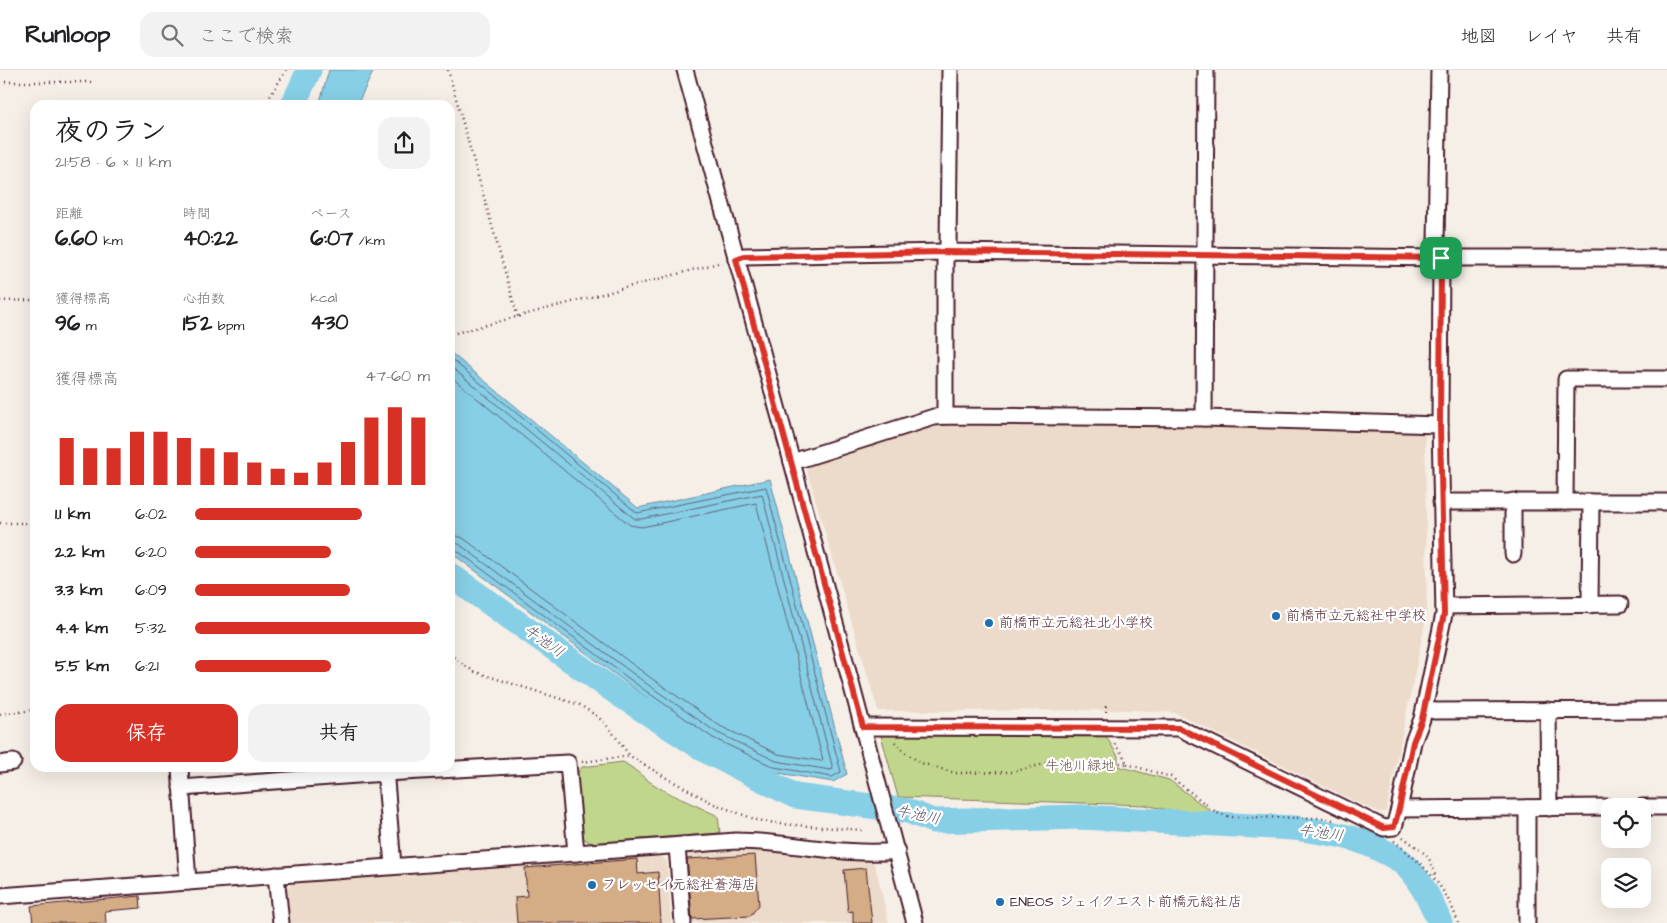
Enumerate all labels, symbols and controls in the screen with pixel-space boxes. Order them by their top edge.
search box [140,12,490,57]
text: Runloop [25,18,110,52]
icon: search [158,21,186,49]
text: ここで検索 [198,23,293,50]
text: 地図 [1461,24,1497,49]
text: レイヤ [1525,24,1578,49]
text: 共有 [1606,24,1642,49]
text: 夜のラン [55,112,167,151]
button: share [378,117,430,169]
text: 21:58 · 6 × 1.1 km [55,151,171,173]
text: 距離 [55,204,83,224]
text: 時間 [183,204,211,224]
text: ペース [310,204,352,224]
text: 6.60 [55,224,98,253]
text: 40:22 [183,224,238,253]
text: 6:07 [310,224,353,253]
text: km [98,231,123,251]
text: /km [353,231,385,251]
pin [1420,237,1462,279]
icon: arrive [1427,244,1455,272]
text: kcal [310,288,337,308]
text: 獲得標高 [55,289,111,309]
text: 心拍数 [183,289,225,309]
text: 430 [310,308,349,337]
text: 96 [55,309,80,338]
text: 152 [183,309,212,338]
text: m [80,316,97,336]
text: bpm [212,316,244,336]
text: 47–60 m [365,365,430,387]
text: 獲得標高 [55,368,119,390]
text: 1.1 km [55,503,90,525]
text: 6:02 [135,503,167,525]
text: 2.2 km [55,541,104,563]
text: 6:20 [135,541,167,563]
text: 3.3 km [55,579,102,601]
text: 6:09 [135,579,167,601]
place label: 前橋市立元総社中学校 [1286,606,1426,626]
marker: 前橋市立元総社中学校 [1270,610,1282,622]
place label: 前橋市立元総社北小学校 [999,613,1153,633]
text: 4.4 km [55,617,108,639]
text: 5:32 [135,617,166,639]
marker: 前橋市立元総社北小学校 [983,617,995,629]
water label: 牛池川 [520,619,568,663]
text: 5.5 km [55,655,109,677]
text: 6:21 [135,655,159,677]
button: 保存 [55,704,238,762]
button: 共有 [248,704,430,762]
park label: 牛池川緑地 [1045,756,1115,776]
map controls [1601,798,1651,908]
button: locate [1601,798,1651,848]
water label: 牛池川 [894,800,942,830]
water label: 牛池川 [1297,819,1345,847]
button: layers [1601,858,1651,908]
place label: フレッセイ元総社蒼海店 [602,875,756,895]
marker: フレッセイ元総社蒼海店 [586,879,598,891]
place label: ENEOS ジェイクエスト前橋元総社店 [1010,892,1242,912]
marker: ENEOS ジェイクエスト前橋元総社店 [994,896,1006,908]

